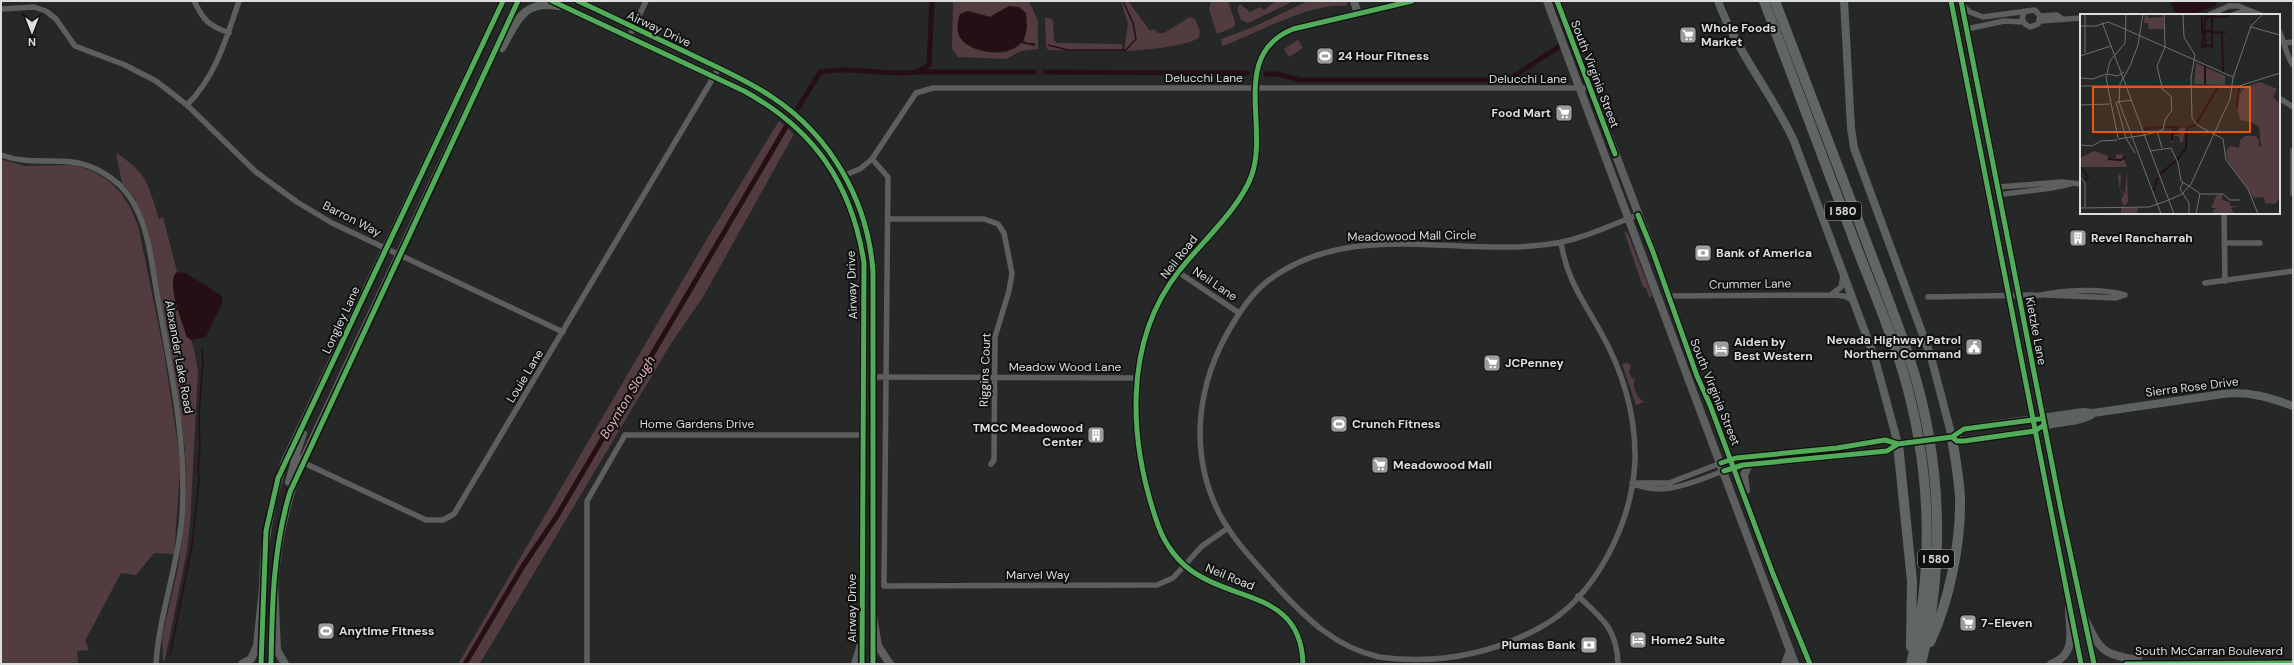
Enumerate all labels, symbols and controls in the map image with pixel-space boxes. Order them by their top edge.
street label: Airway Drive [624,7,694,51]
north arrow [12,12,52,52]
inset map [2080,14,2280,214]
street label: South Virginia Street [1567,18,1623,130]
place label: Whole Foods Market [1701,20,1776,50]
supermarket icon: Whole Foods Market [1678,25,1698,45]
text: N [28,35,36,49]
sports icon: 24 Hour Fitness [1315,46,1335,66]
place label: 24 Hour Fitness [1338,48,1429,64]
street label: Delucchi Lane [1165,70,1243,86]
street label: Delucchi Lane [1489,71,1567,87]
supermarket icon: Food Mart [1554,103,1574,123]
place label: Food Mart [1492,105,1551,121]
street label: Barron Way [320,197,384,241]
road number: I 580 [1825,202,1861,220]
street label: Meadowood Mall Circle [1347,227,1477,245]
building icon: Revel Rancharrah [2068,228,2088,248]
place label: Revel Rancharrah [2091,230,2193,246]
street label: Neil Road [1157,232,1201,282]
bank icon: Bank of America [1693,243,1713,263]
place label: Bank of America [1716,245,1812,261]
street label: Airway Drive [843,250,861,320]
street label: Neil Lane [1190,263,1241,305]
street label: Crummer Lane [1709,275,1791,293]
street label: Longley Lane [318,284,364,356]
street label: Kietzke Lane [2022,296,2050,367]
street label: Alexander Lake Road [161,299,197,415]
street label: Riggins Court [976,332,994,407]
place label: Nevada Highway Patrol Northern Command [1827,332,1961,362]
place label: Aiden by Best Western [1734,334,1813,364]
street label: South Virginia Street [1686,336,1744,448]
public building icon: Nevada Highway Patrol Northern Command [1964,337,1984,357]
hotel icon: Aiden by Best Western [1711,339,1731,359]
street label: Louie Lane [503,346,547,406]
water label: Boynton Slough [596,353,659,442]
supermarket icon: JCPenney [1482,353,1502,373]
place label: JCPenney [1505,355,1564,371]
street label: Meadow Wood Lane [1009,359,1122,375]
street label: Sierra Rose Drive [2145,373,2240,401]
sports icon: Crunch Fitness [1329,414,1349,434]
street label: Home Gardens Drive [640,416,755,432]
place label: Crunch Fitness [1352,416,1441,432]
place label: TMCC Meadowood Center [973,420,1083,450]
building icon: TMCC Meadowood Center [1086,425,1106,445]
supermarket icon: Meadowood Mall [1370,455,1390,475]
place label: Meadowood Mall [1393,457,1492,473]
road number: I 580 [1918,550,1954,568]
street label: Neil Road [1203,560,1257,594]
street label: Marvel Way [1006,567,1070,583]
street label: Airway Drive [844,573,860,642]
supermarket icon: 7-Eleven [1958,613,1978,633]
place label: 7-Eleven [1981,615,2033,631]
sports icon: Anytime Fitness [316,621,336,641]
place label: Anytime Fitness [339,623,434,639]
hotel icon: Home2 Suite [1628,630,1648,650]
place label: Home2 Suite [1651,632,1725,648]
bank icon: Plumas Bank [1579,635,1599,655]
place label: Plumas Bank [1501,637,1576,653]
street label: South McCarran Boulevard [2135,643,2283,659]

